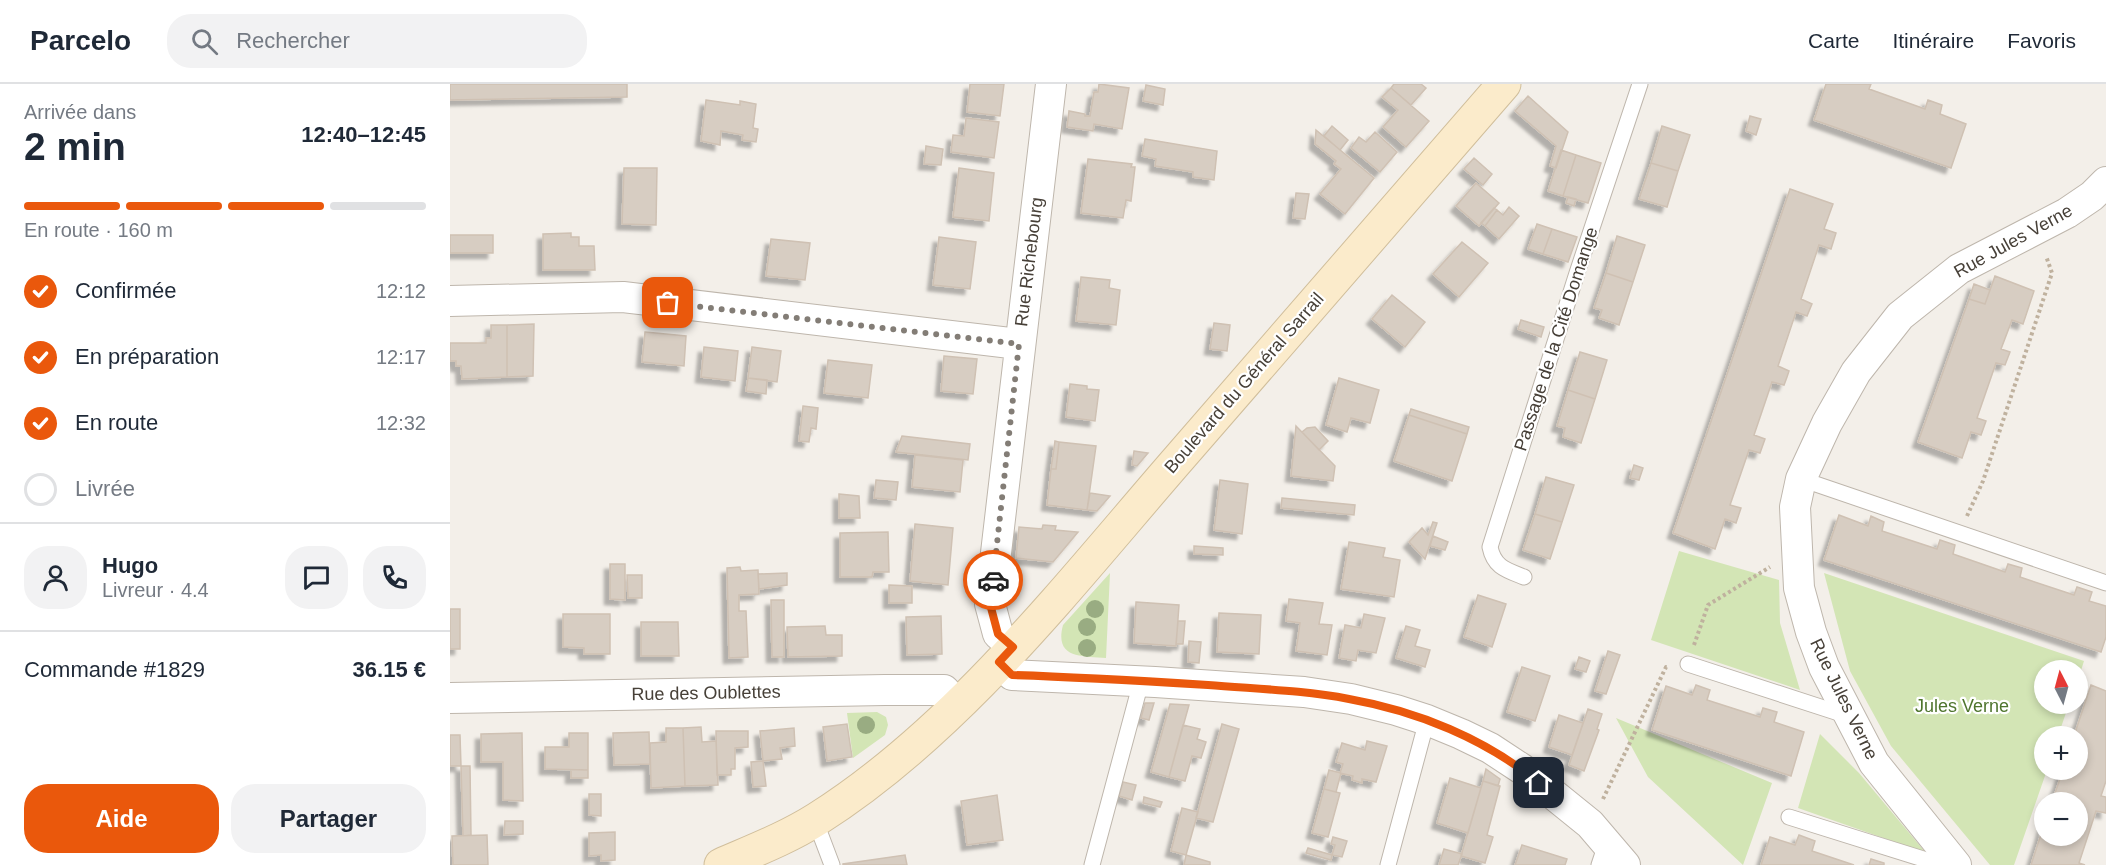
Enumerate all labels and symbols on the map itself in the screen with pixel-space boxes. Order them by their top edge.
street label: Rue Richebourg [1011,196,1047,328]
street label: Rue Jules Verne [1950,200,2076,282]
street label: Passage de la Cité Domange [1510,225,1602,453]
pin [642,277,693,328]
street label: Boulevard du Général Sarrail [1160,289,1328,477]
courier [963,550,1023,610]
street label: Rue Jules Verne [1806,635,1882,763]
north arrow [2034,660,2088,714]
street label: Rue des Oublettes [631,682,781,704]
park label: Jules Verne [1915,696,2009,716]
pin [1513,757,1564,808]

